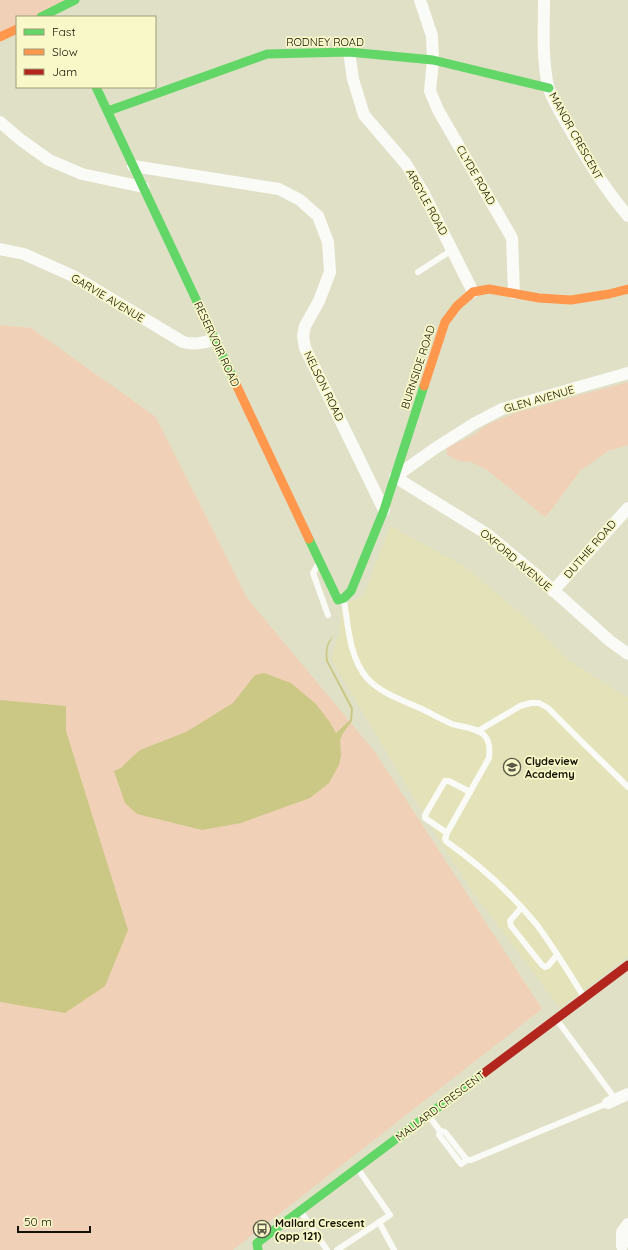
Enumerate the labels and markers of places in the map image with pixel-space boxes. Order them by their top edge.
place label: Clydeview Academy [525,754,579,781]
school or university icon: Clydeview Academy [502,757,522,777]
place label: Mallard Crescent (opp 121) [275,1216,365,1243]
bus stop icon: Mallard Crescent (opp 121) [252,1219,272,1239]

